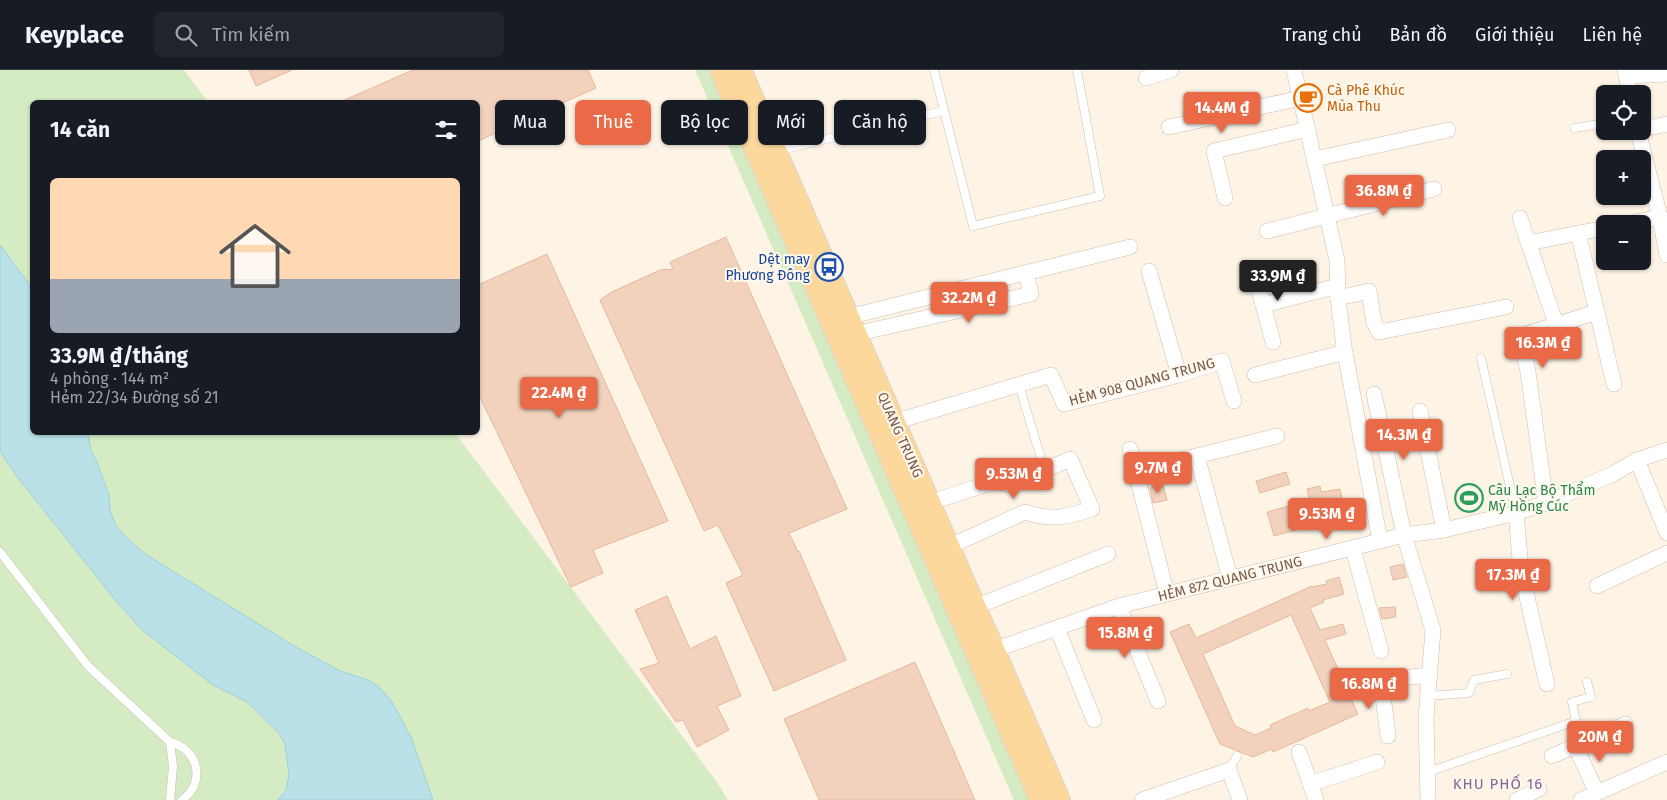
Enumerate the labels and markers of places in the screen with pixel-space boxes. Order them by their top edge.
place label: Cà Phê Khúc Mùa Thu [1327,82,1405,115]
cafe icon: Cà Phê Khúc Mùa Thu [1293,83,1323,113]
pin: 14.4M ₫ [1176,92,1268,134]
pin: 36.8M ₫ [1338,174,1430,217]
place label: Dệt may Phương Đông [725,251,811,284]
bus stop icon: Dệt may Phương Đông [814,252,844,282]
pin: 33.9M ₫ [1232,260,1324,302]
pin: 32.2M ₫ [923,282,1015,324]
pin: 16.3M ₫ [1497,326,1589,369]
pin: 22.4M ₫ [513,376,605,419]
pin: 14.3M ₫ [1358,418,1450,461]
pin: 9.7M ₫ [1117,452,1199,494]
pin: 9.53M ₫ [968,458,1060,500]
place label: Câu Lạc Bộ Thẩm Mỹ Hồng Cúc [1488,481,1595,515]
sports icon: Câu Lạc Bộ Thẩm Mỹ Hồng Cúc [1454,483,1484,513]
pin: 9.53M ₫ [1281,498,1373,540]
pin: 17.3M ₫ [1467,558,1559,601]
pin: 15.8M ₫ [1079,616,1171,659]
pin: 16.8M ₫ [1323,668,1415,710]
pin: 20M ₫ [1565,720,1635,763]

